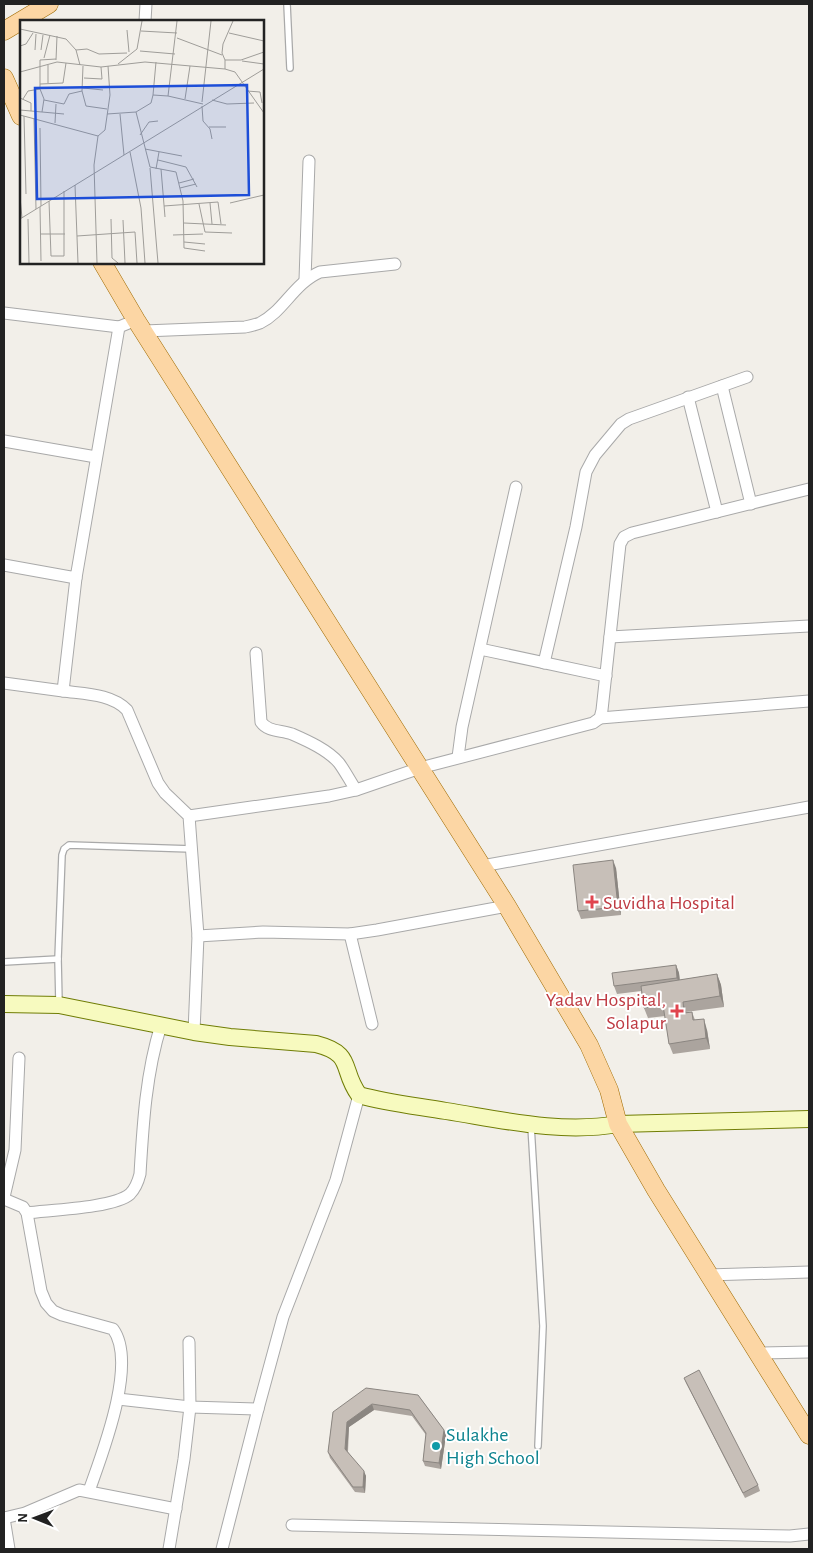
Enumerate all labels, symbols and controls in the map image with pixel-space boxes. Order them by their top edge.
inset map [20,20,264,264]
place label: Suvidha Hospital [603,893,735,913]
marker: Suvidha Hospital [585,895,599,909]
place label: Yadav Hospital, Solapur [546,990,667,1033]
marker: Yadav Hospital, Solapur [670,1004,684,1018]
place label: Sulakhe High School [446,1425,540,1468]
marker: Sulakhe High School [430,1440,442,1452]
north arrow [10,1493,60,1543]
text: N [16,1513,30,1523]

